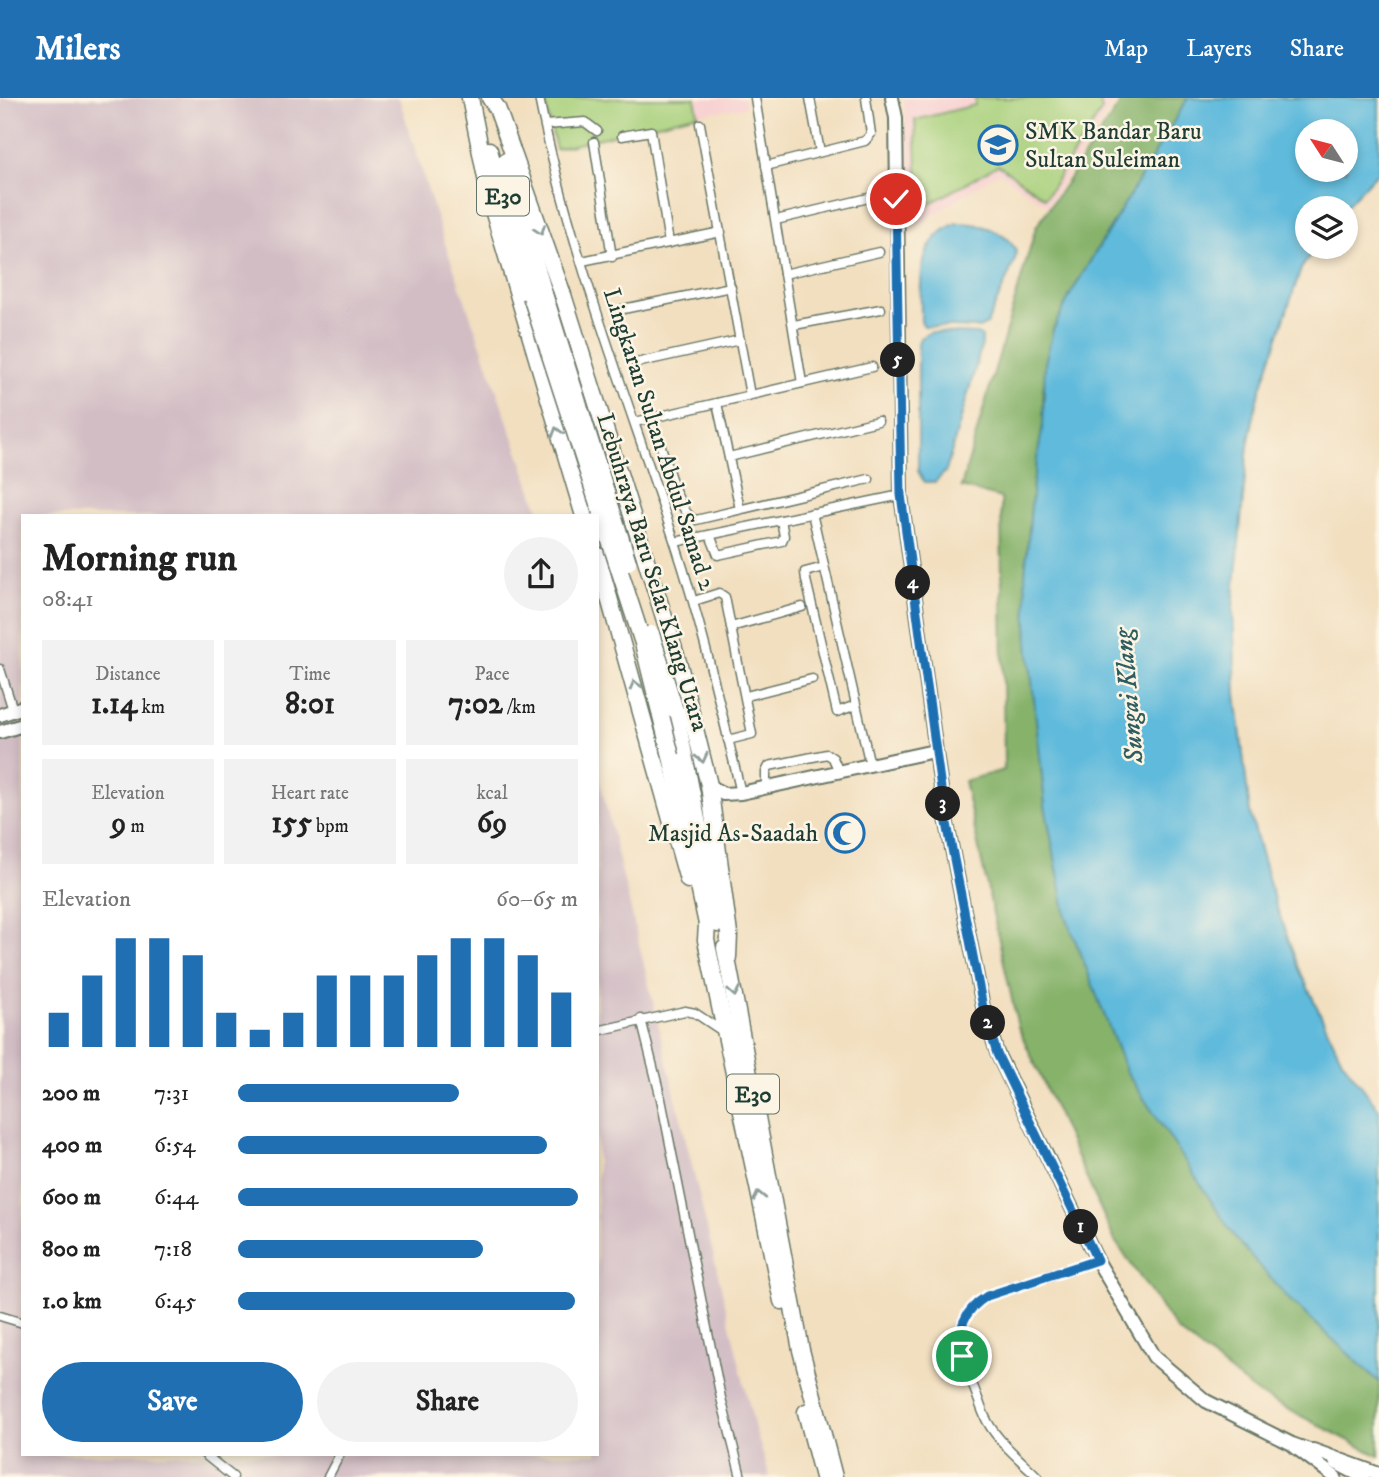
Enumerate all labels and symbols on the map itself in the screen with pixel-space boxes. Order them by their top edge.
place label: SMK Bandar Baru Sultan Suleiman [1025,117,1202,175]
north arrow [1295,119,1358,182]
school or university icon: SMK Bandar Baru Sultan Suleiman [977,124,1019,166]
pin [866,169,926,229]
road number: E30 [477,176,529,216]
one-way arrow [532,224,546,236]
street label: Lingkaran Sultan Abdul Samad 2 [596,284,722,594]
pin: 5 [880,342,916,378]
street label: Lebuhraya Baru Selat Klang Utara [589,410,715,736]
one-way arrow [551,426,566,438]
pin: 4 [895,566,930,601]
water label: Sungai Klang [1107,625,1152,766]
one-way arrow [629,679,643,691]
one-way arrow [694,752,708,764]
pin: 3 [926,786,960,822]
mosque icon: Masjid As-Saadah [824,812,866,854]
place label: Masjid As-Saadah [648,819,818,849]
one-way arrow [726,986,741,998]
pin: 2 [970,1006,1006,1040]
road number: E30 [727,1074,779,1113]
one-way arrow [752,1190,767,1202]
pin: 1 [1064,1210,1098,1244]
pin [932,1326,992,1386]

